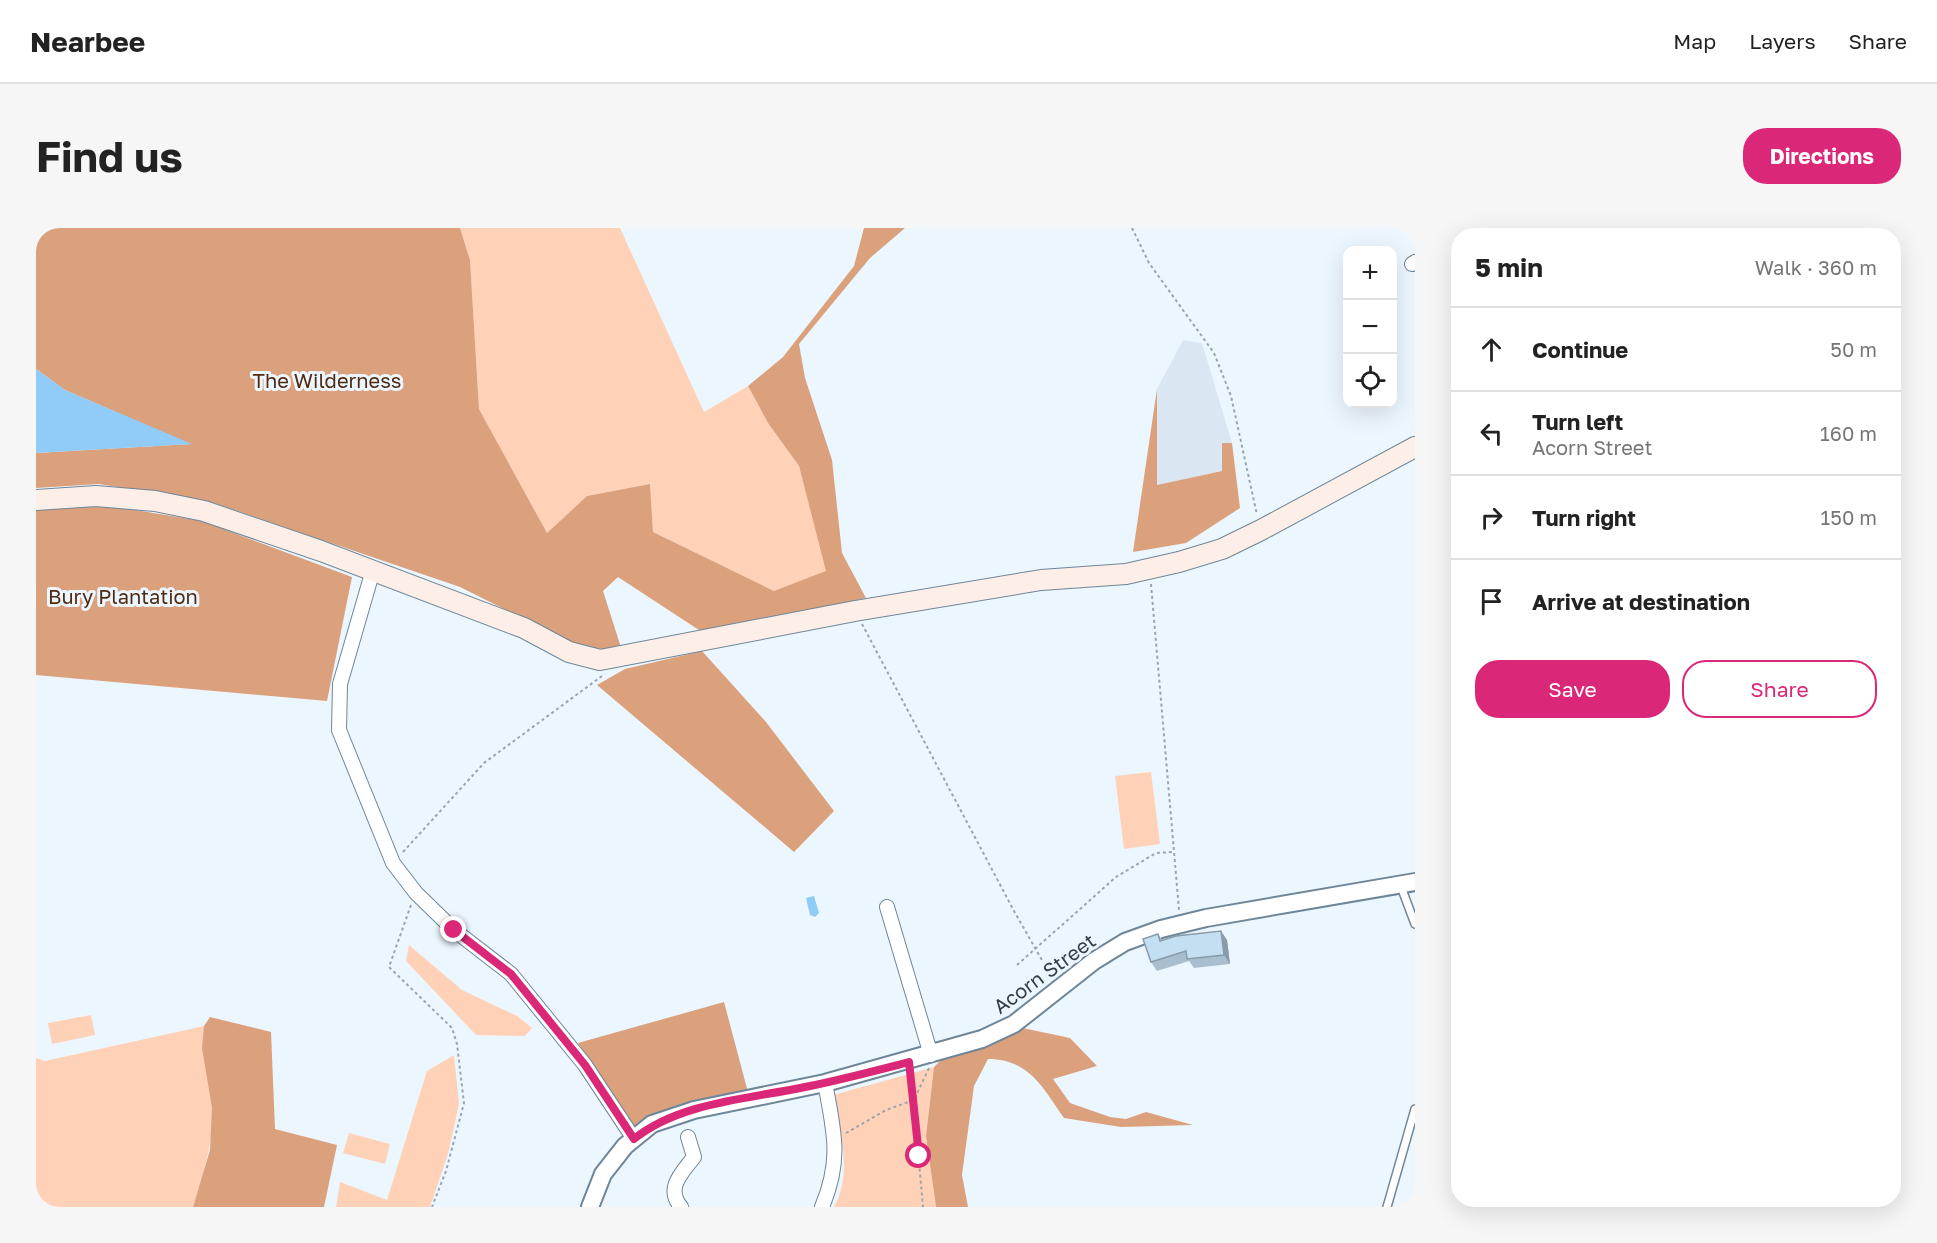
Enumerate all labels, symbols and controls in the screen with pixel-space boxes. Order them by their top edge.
text: Nearbee [30,25,145,58]
text: Map [1673,28,1716,54]
text: Layers [1749,28,1816,54]
text: Share [1849,28,1907,54]
button: Directions [1743,128,1901,184]
text: Find us [36,131,183,181]
map controls [1343,246,1397,408]
button: + [1343,246,1397,300]
text: 5 min [1475,252,1543,283]
text: Walk · 360 m [1755,255,1877,279]
button: − [1343,300,1397,354]
icon: ahead [1475,333,1508,366]
text: Continue [1532,336,1628,363]
text: 50 m [1830,337,1877,361]
button: locate [1343,354,1397,408]
park label: The Wilderness [253,368,401,392]
text: Turn left [1532,408,1623,435]
icon: left [1475,417,1508,450]
text: 160 m [1820,421,1877,445]
text: Acorn Street [1532,435,1652,459]
icon: right [1475,501,1508,534]
text: Turn right [1532,504,1636,531]
text: 150 m [1821,505,1877,529]
park label: Bury Plantation [48,584,198,608]
icon: arrive [1475,585,1508,618]
text: Arrive at destination [1532,588,1750,615]
button: Save [1475,660,1670,718]
button: Share [1682,660,1877,718]
route end [440,916,466,942]
street label: Acorn Street [988,928,1100,1018]
route start [905,1142,931,1168]

